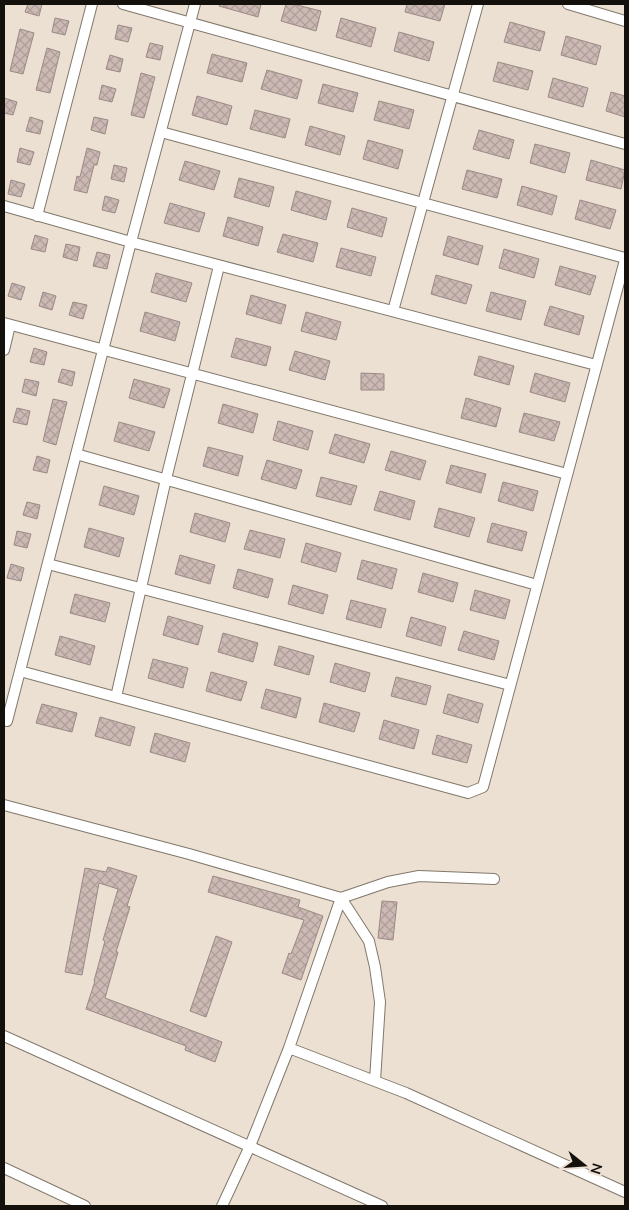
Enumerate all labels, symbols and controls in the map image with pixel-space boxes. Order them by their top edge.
north arrow [559,1140,609,1190]
text: N [586,1161,607,1176]

